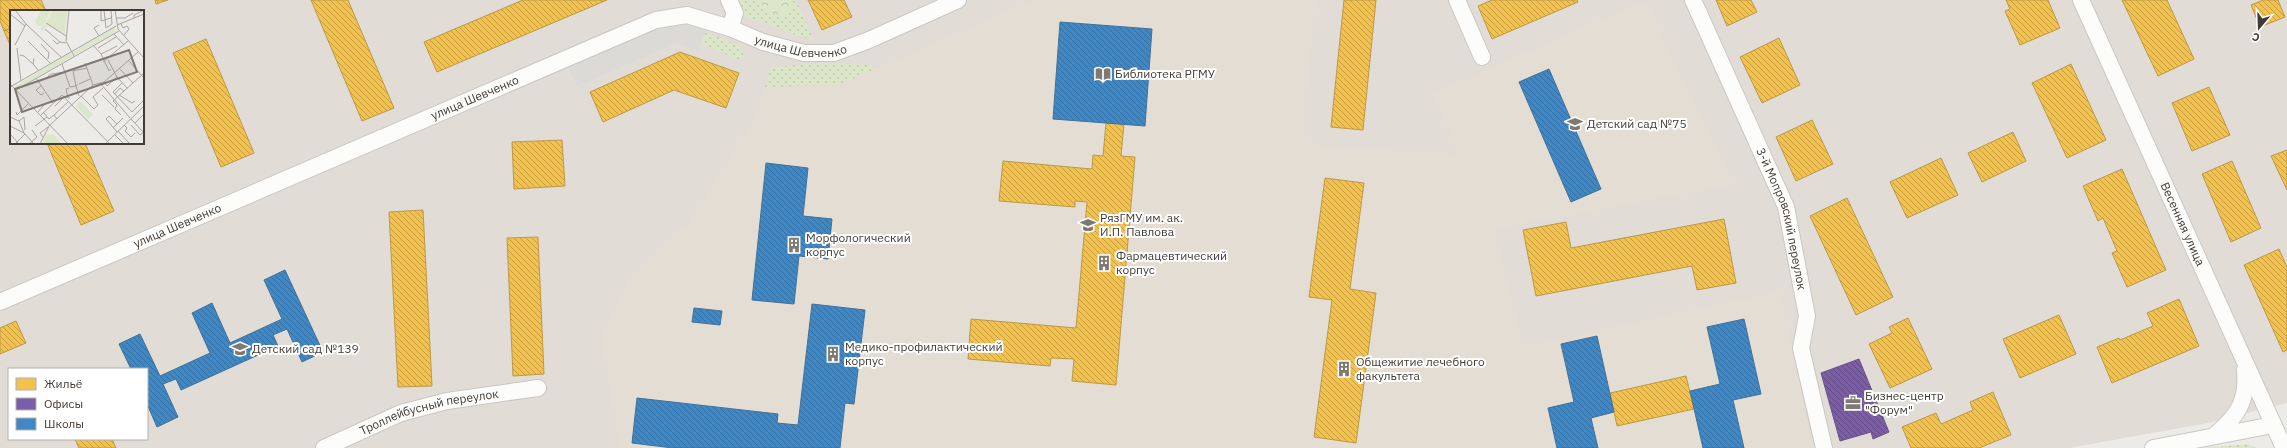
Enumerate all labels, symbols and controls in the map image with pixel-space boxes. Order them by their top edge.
north arrow [2239,8,2279,48]
inset map [10,10,144,144]
text: С [2250,30,2261,45]
street label: улица Шевченко [753,31,849,60]
library icon: Библиотека РГМУ [1094,65,1112,83]
place label: Библиотека РГМУ [1115,66,1215,81]
street label: улица Шевченко [429,72,521,123]
school or university icon: Детский сад №75 [1566,115,1584,133]
place label: Детский сад №75 [1587,116,1687,131]
street label: 3-й Мопровский переулок [1753,145,1810,291]
street label: Весенняя улица [2158,180,2209,269]
street label: улица Шевченко [131,200,224,251]
place label: РязГМУ им. ак. И.П. Павлова [1100,210,1183,239]
school or university icon: РязГМУ им. ак. И.П. Павлова [1079,216,1097,234]
place label: Морфологический корпус [806,230,911,259]
building icon: Морфологический корпус [785,236,803,254]
place label: Фармацевтический корпус [1116,248,1227,277]
building icon: Фармацевтический корпус [1095,254,1113,272]
place label: Медико-профилактический корпус [845,339,1003,368]
school or university icon: Детский сад №139 [231,340,249,358]
place label: Детский сад №139 [252,341,359,356]
building icon: Медико-профилактический корпус [824,345,842,363]
place label: Общежитие лечебного факультета [1356,354,1485,383]
building icon: Общежитие лечебного факультета [1335,360,1353,378]
legend [8,368,148,440]
text: Жильё [44,376,83,391]
street label: Троллейбусный переулок [357,386,500,438]
place label: Бизнес-центр "Форум" [1865,388,1944,417]
office icon: Бизнес-центр "Форум" [1844,394,1862,412]
text: Офисы [44,396,83,411]
text: Школы [44,416,84,431]

